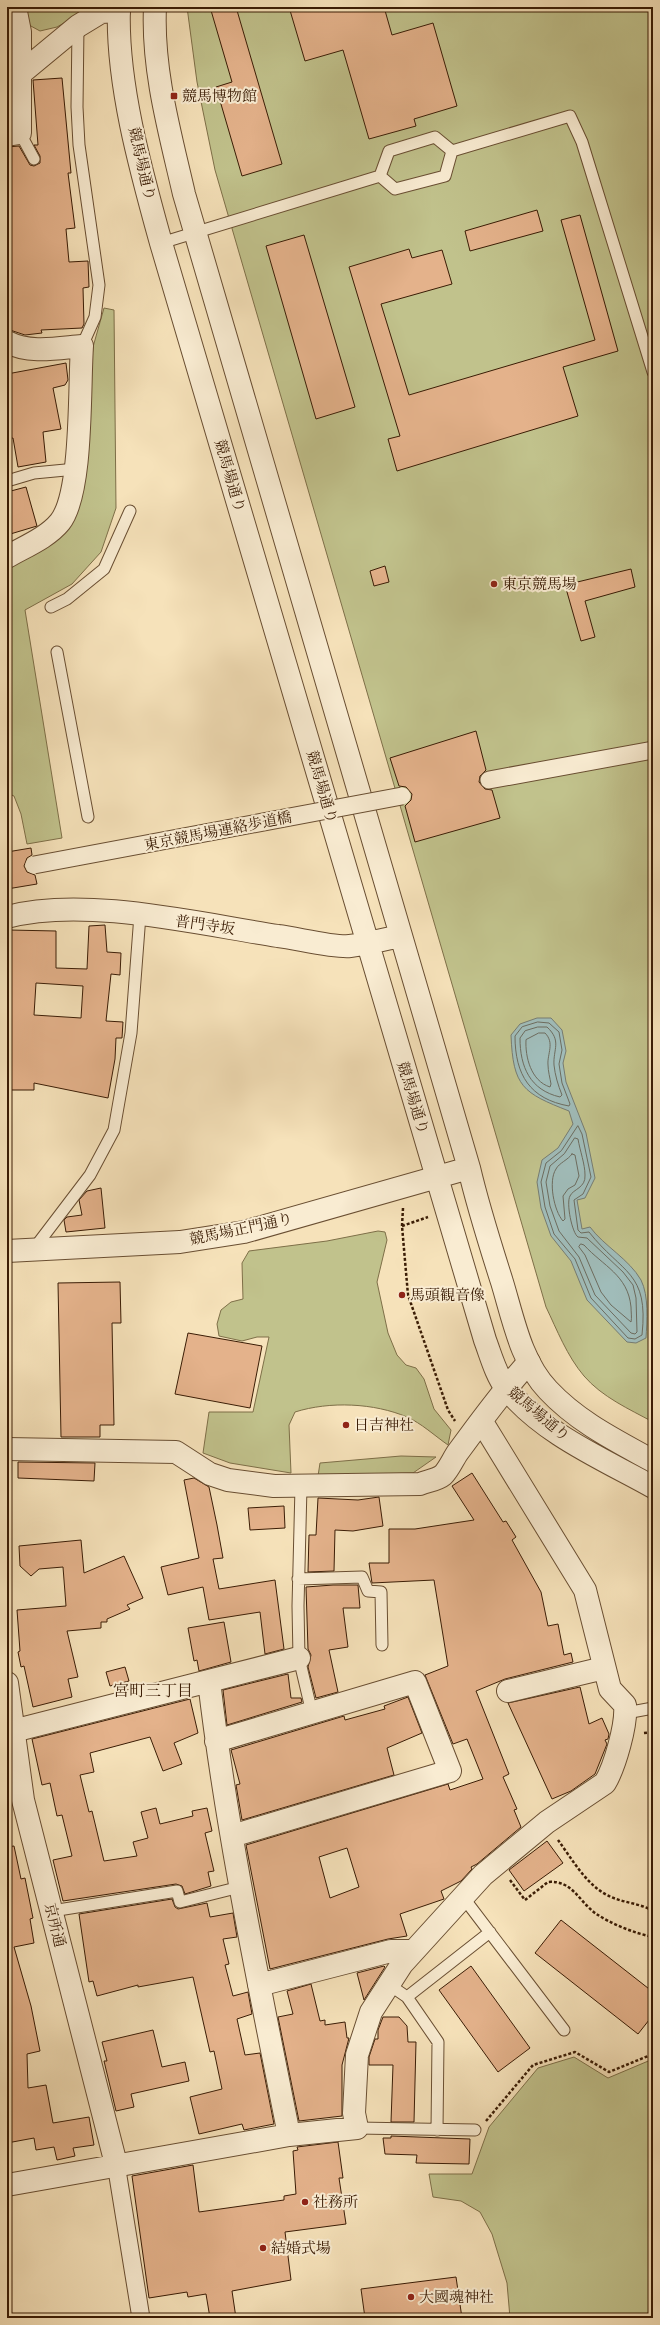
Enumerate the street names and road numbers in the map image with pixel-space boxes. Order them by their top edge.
street label: 競馬場通り [124,125,159,203]
street label: 競馬場通り [210,437,249,515]
street label: 競馬場通り [302,748,341,826]
street label: 東京競馬場連絡歩道橋 [143,808,294,855]
street label: 普門寺坂 [174,912,236,939]
street label: 競馬場通り [392,1059,433,1137]
street label: 競馬場正門通り [188,1209,294,1250]
street label: 競馬場通り [504,1383,574,1446]
street label: 京所通 [40,1901,69,1949]

